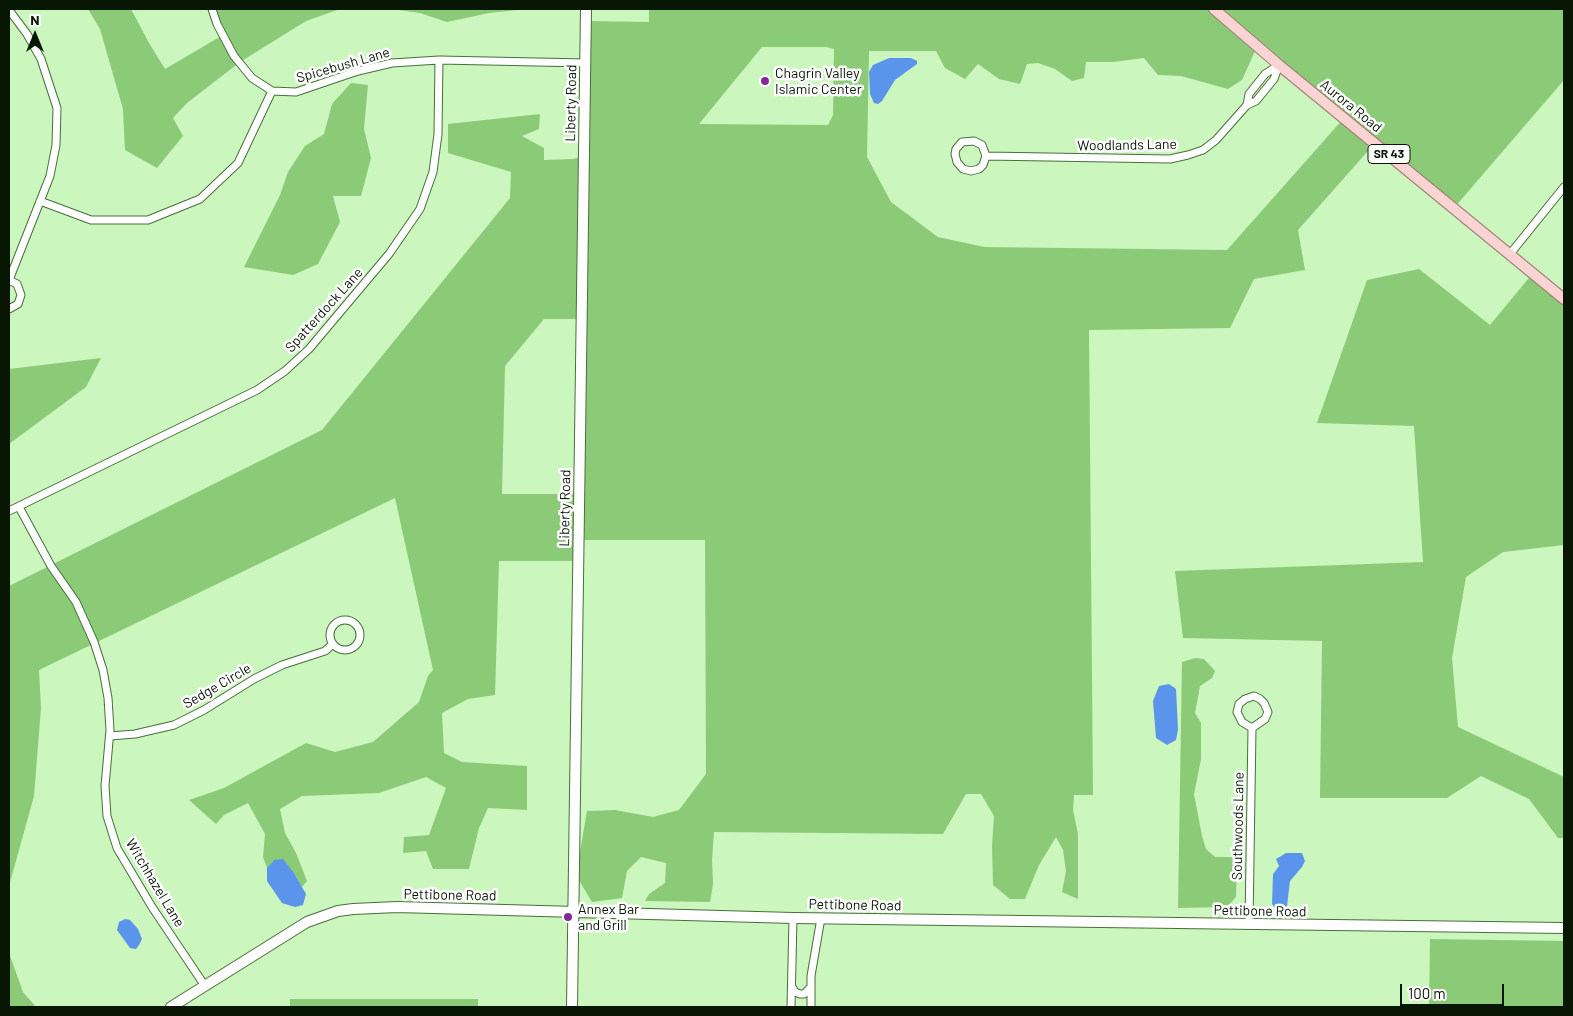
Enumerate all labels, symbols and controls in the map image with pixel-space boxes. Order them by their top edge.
north arrow [10,10,60,60]
text: N [30,11,40,28]
street label: Spicebush Lane [294,44,392,86]
street label: Liberty Road [562,64,580,142]
place label: Chagrin Valley Islamic Center [775,65,862,98]
marker: Chagrin Valley Islamic Center [759,75,771,87]
street label: Aurora Road [1317,76,1385,136]
street label: Woodlands Lane [1077,136,1177,154]
road number: SR 43 [1368,144,1410,164]
street label: Spatterdock Lane [282,264,366,356]
street label: Liberty Road [556,469,574,547]
street label: Sedge Circle [180,660,254,712]
street label: Southwoods Lane [1229,772,1247,880]
street label: Witchhazel Lane [122,836,188,930]
street label: Pettibone Road [403,886,497,904]
street label: Pettibone Road [808,896,902,914]
place label: Annex Bar and Grill [578,901,639,934]
street label: Pettibone Road [1213,902,1307,920]
marker: Annex Bar and Grill [562,911,574,923]
scale bar [1403,974,1507,1006]
text: 100 m [1408,984,1446,1002]

